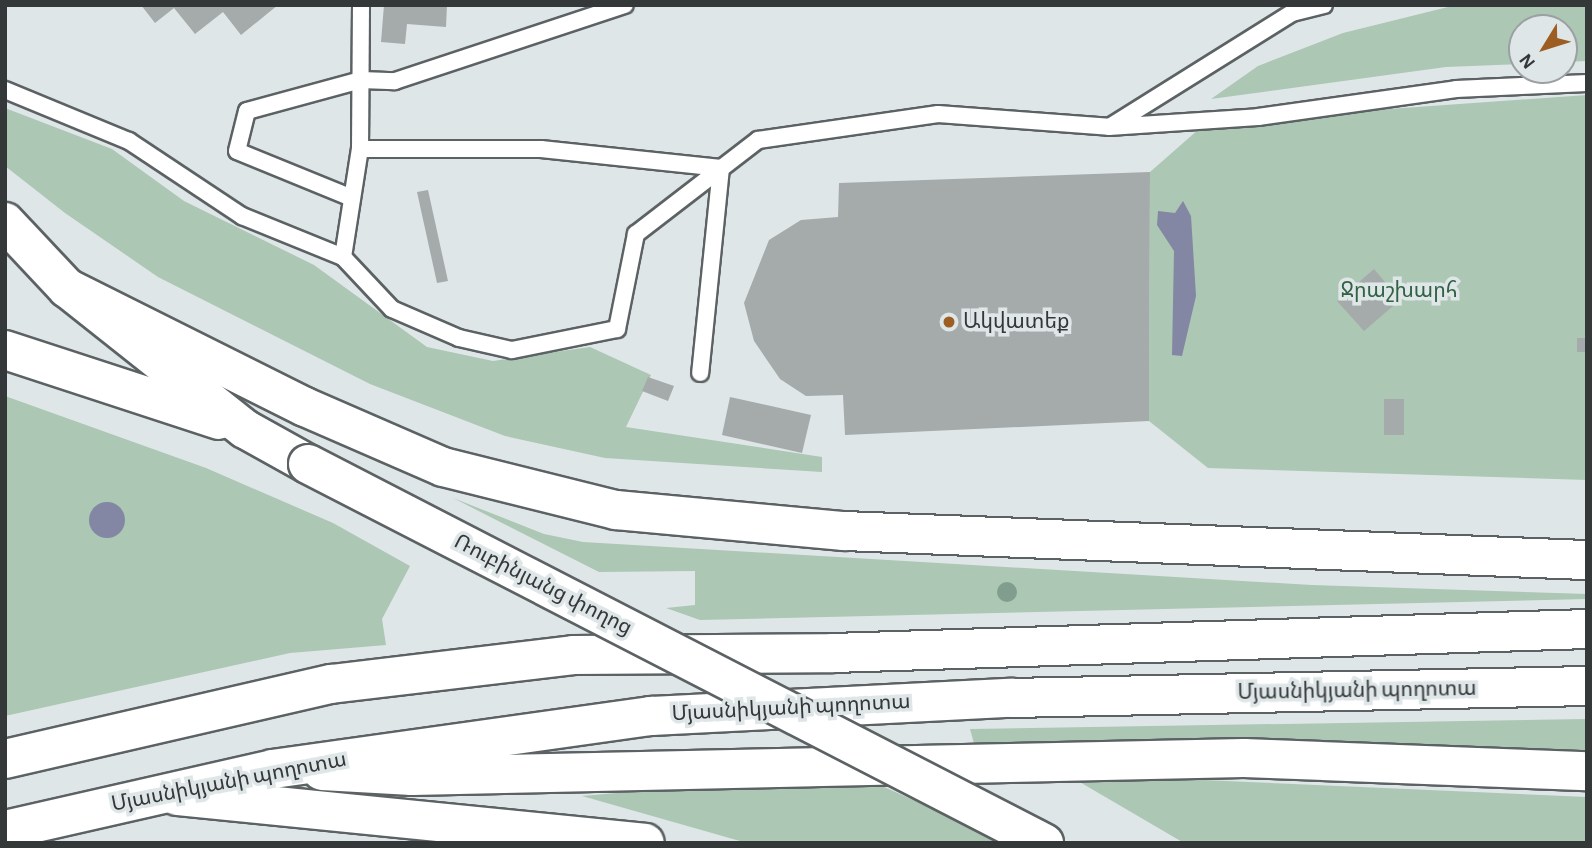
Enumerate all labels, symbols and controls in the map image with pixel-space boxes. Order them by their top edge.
north arrow [1508,14,1578,84]
text: N [1516,50,1539,72]
park label: Ջրաշխարհ [1340,278,1458,304]
place label: Ակվատեք [963,309,1069,335]
marker: Ակվատեք [941,314,957,330]
street label: Ռուբինյանց փողոց [450,529,636,641]
street label: Մյասնիկյանի պողոտա [1237,676,1477,706]
street label: Մյասնիկյանի պողոտա [671,689,911,727]
street label: Մյասնիկյանի պողոտա [109,747,349,817]

